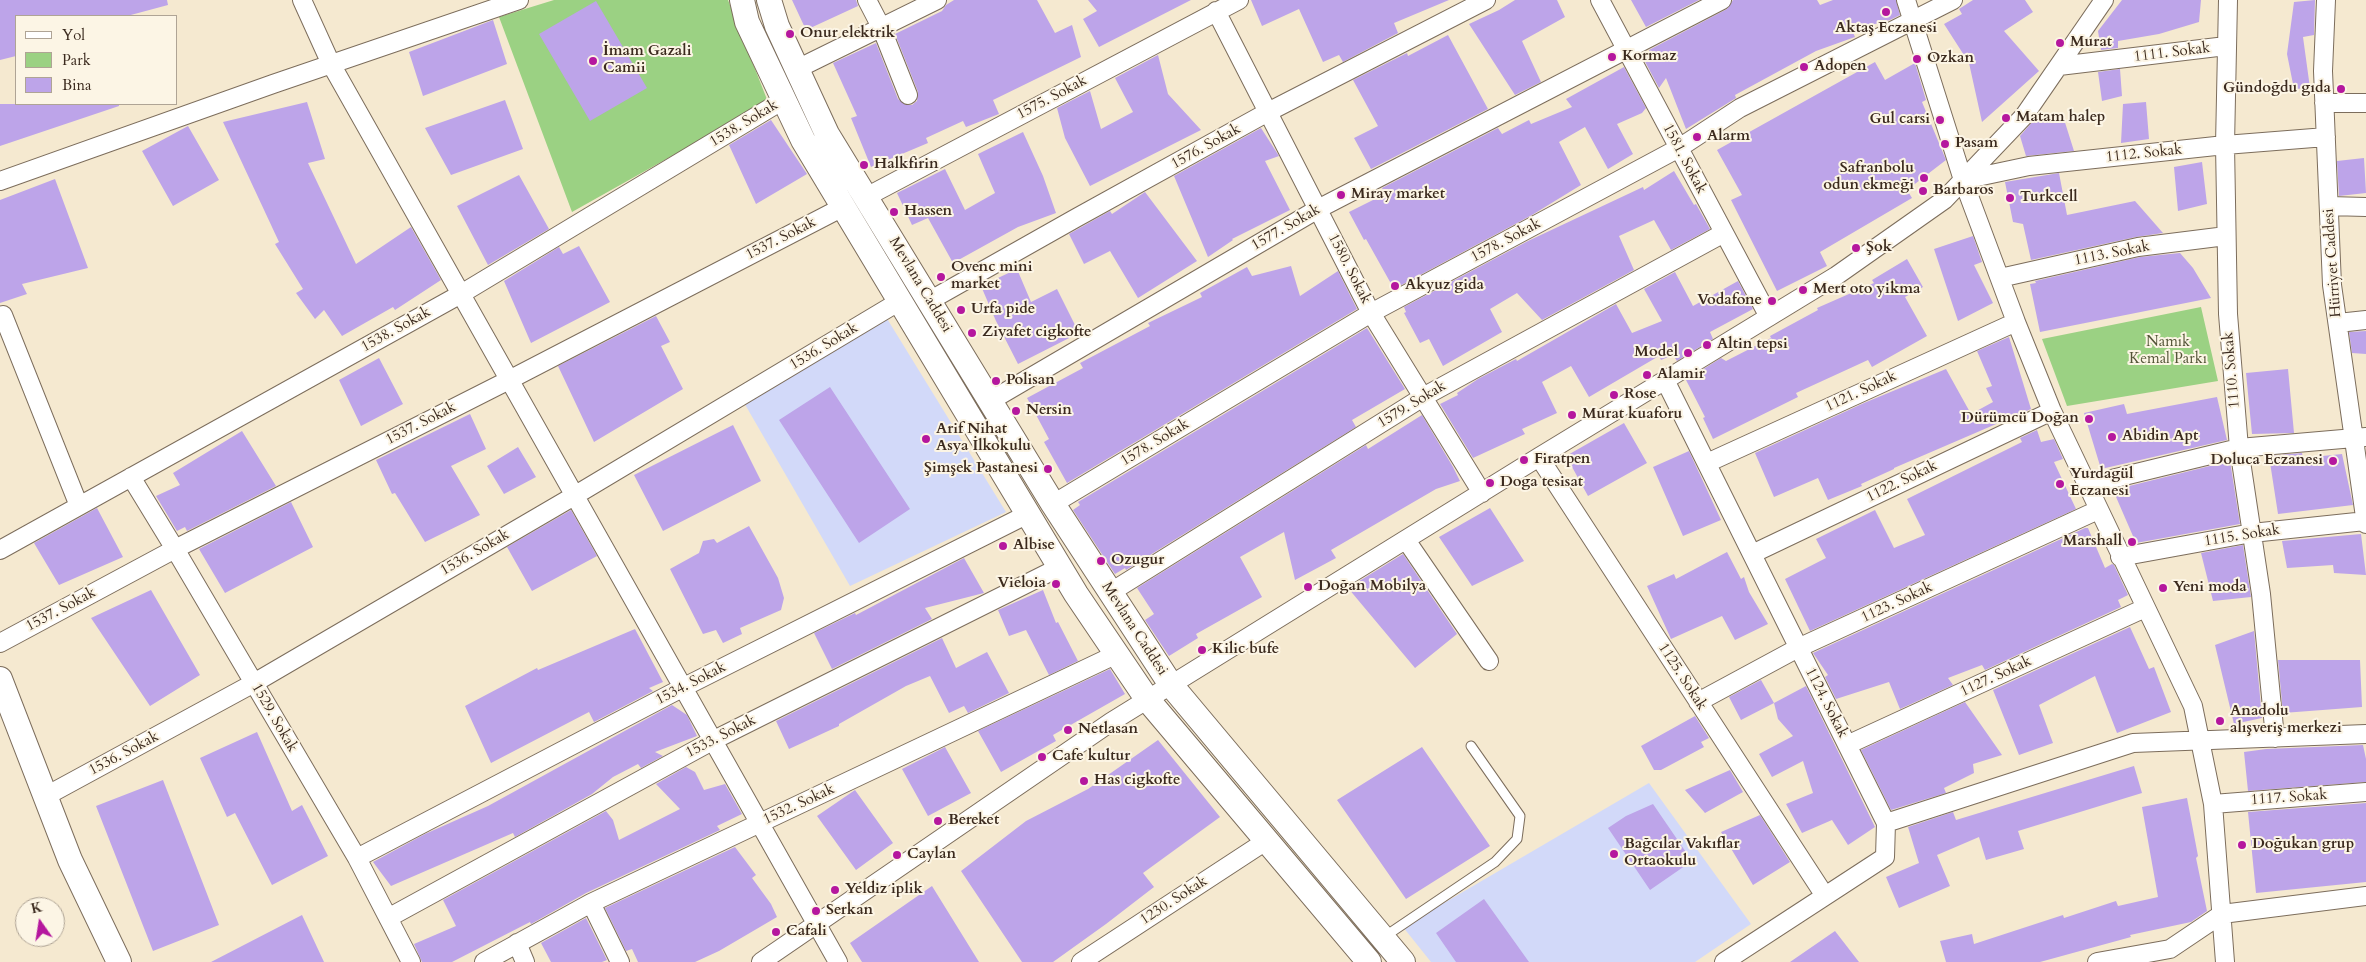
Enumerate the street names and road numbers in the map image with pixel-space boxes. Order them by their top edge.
street label: 1111. Sokak [2133,39,2211,67]
street label: 1575. Sokak [1014,72,1090,124]
street label: 1538. Sokak [706,97,782,151]
street label: 1576. Sokak [1168,121,1244,173]
street label: 1581. Sokak [1658,121,1710,197]
street label: 1112. Sokak [2105,141,2183,167]
street label: 1577. Sokak [1248,201,1324,255]
street label: Hürriyet Caddesi [2320,208,2346,318]
street label: 1537. Sokak [743,214,819,264]
street label: 1578. Sokak [1468,215,1544,267]
street label: 1580. Sokak [1324,231,1374,307]
street label: Mevlana Caddesi [885,234,955,336]
street label: 1113. Sokak [2073,238,2151,270]
street label: 1538. Sokak [358,304,434,356]
street label: 1536. Sokak [786,320,862,374]
street label: 1110. Sokak [2220,331,2244,409]
street label: 1121. Sokak [1822,368,1900,416]
street label: 1579. Sokak [1374,378,1450,432]
street label: 1537. Sokak [383,399,459,449]
street label: 1578. Sokak [1117,416,1193,470]
street label: 1122. Sokak [1864,457,1940,507]
street label: 1115. Sokak [2203,521,2281,551]
street label: 1536. Sokak [437,526,513,580]
street label: Mevlana Caddesi [1097,579,1171,679]
street label: 1123. Sokak [1858,579,1936,627]
street label: 1537. Sokak [23,584,99,636]
street label: 1125. Sokak [1654,640,1710,714]
street label: 1127. Sokak [1957,653,2035,701]
street label: 1534. Sokak [653,659,729,709]
street label: 1124. Sokak [1801,665,1851,741]
street label: 1529. Sokak [247,680,301,756]
street label: 1533. Sokak [683,712,759,762]
street label: 1536. Sokak [86,728,162,780]
street label: 1532. Sokak [760,781,838,829]
street label: 1117. Sokak [2250,786,2328,810]
street label: 1230. Sokak [1137,873,1211,929]

